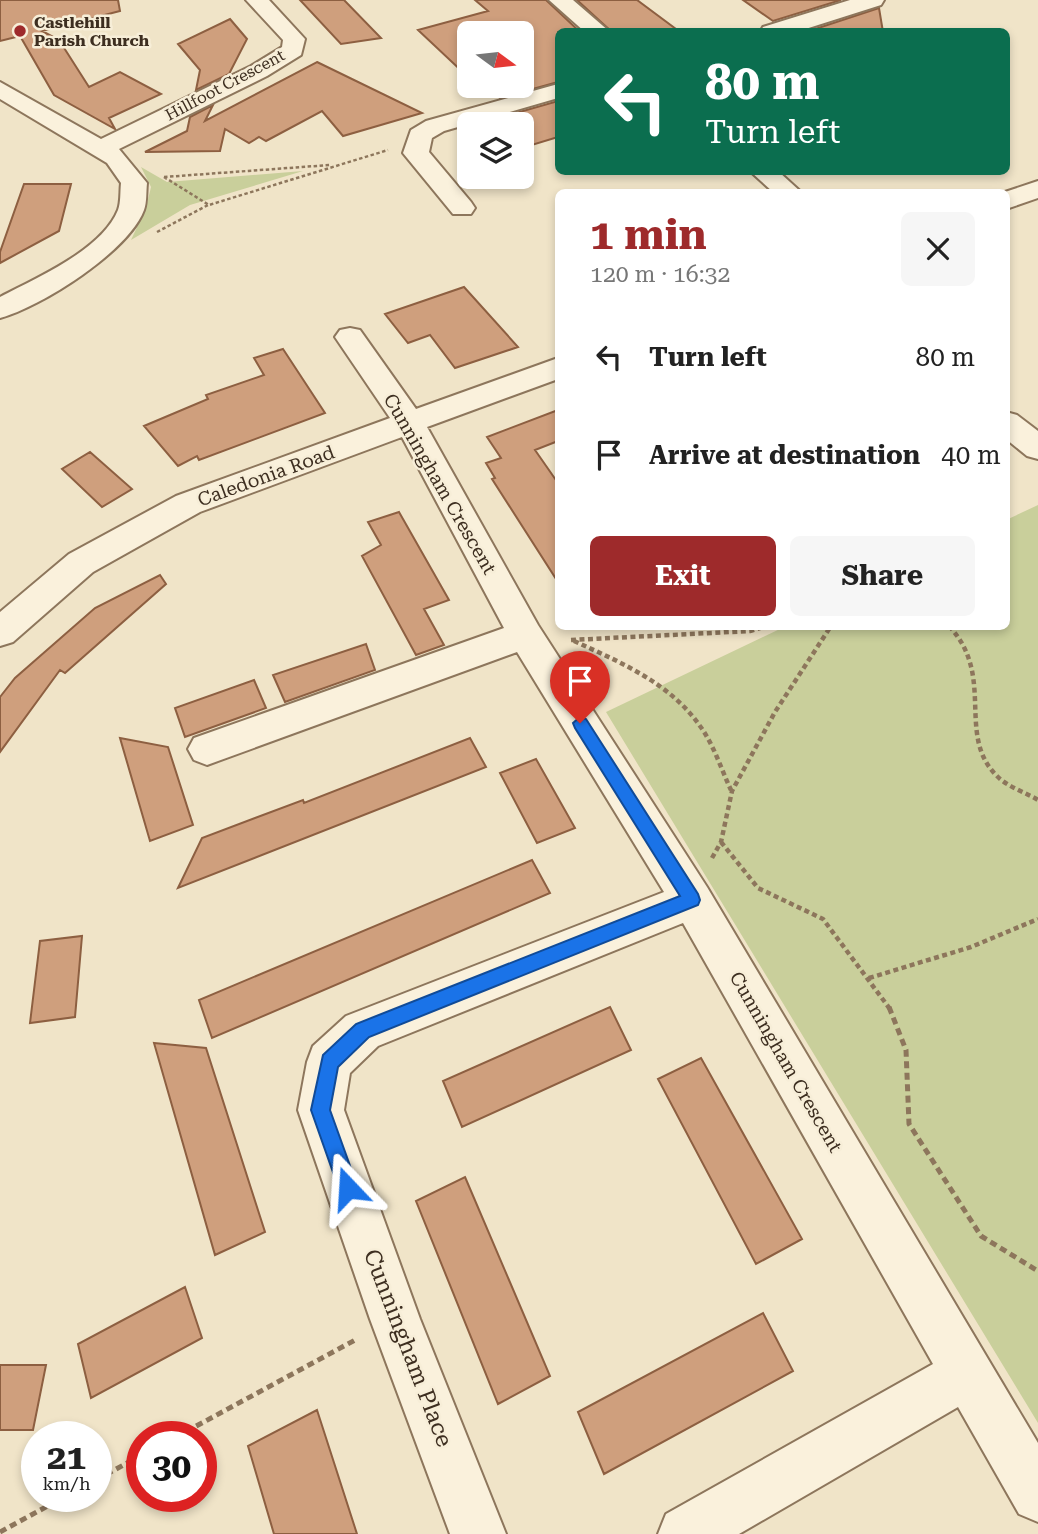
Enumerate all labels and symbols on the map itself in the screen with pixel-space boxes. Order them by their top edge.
place label: Castlehill Parish Church [34,13,150,50]
north arrow [457,21,534,98]
marker: Castlehill Parish Church [12,23,28,39]
street label: Hillfoot Crescent [162,46,288,124]
street label: Cunningham Crescent [379,389,501,579]
street label: Caledonia Road [194,441,338,511]
pin [550,651,610,723]
street label: Cunningham Crescent [725,967,847,1157]
position arrow [311,1151,385,1225]
street label: Cunningham Place [358,1245,458,1451]
speed limit sign: 30 [126,1421,217,1512]

